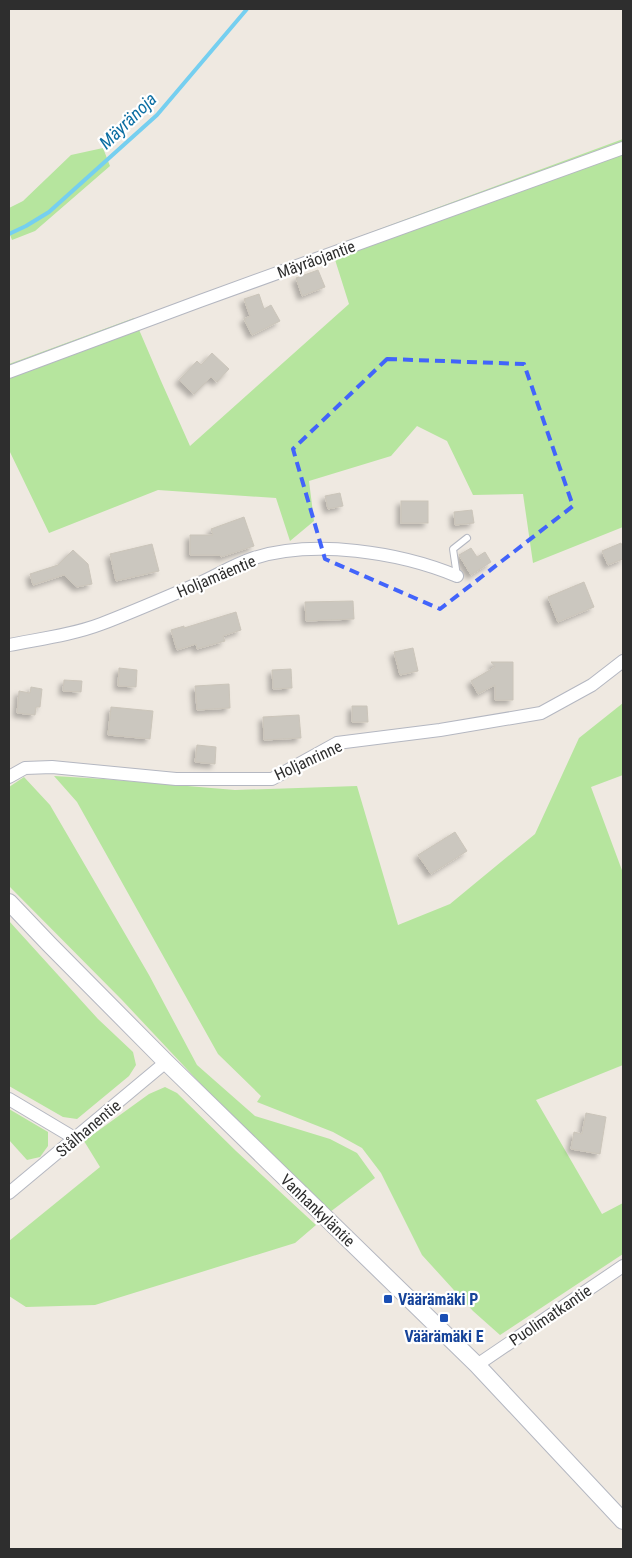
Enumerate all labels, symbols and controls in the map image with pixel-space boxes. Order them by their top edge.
water label: Mäyränoja [95,88,161,153]
street label: Mäyräojantie [275,237,358,282]
street label: Holjamäentie [174,551,258,602]
street label: Holjanrinne [271,737,345,784]
street label: Stålhanentie [52,1096,125,1161]
street label: Vanhankyläntie [277,1170,359,1251]
street label: Puolimatkantie [506,1281,595,1350]
place label: Väärämäki P [398,1290,478,1309]
marker: Väärämäki P [382,1293,394,1305]
marker: Väärämäki E [438,1312,450,1324]
place label: Väärämäki E [404,1327,484,1346]

